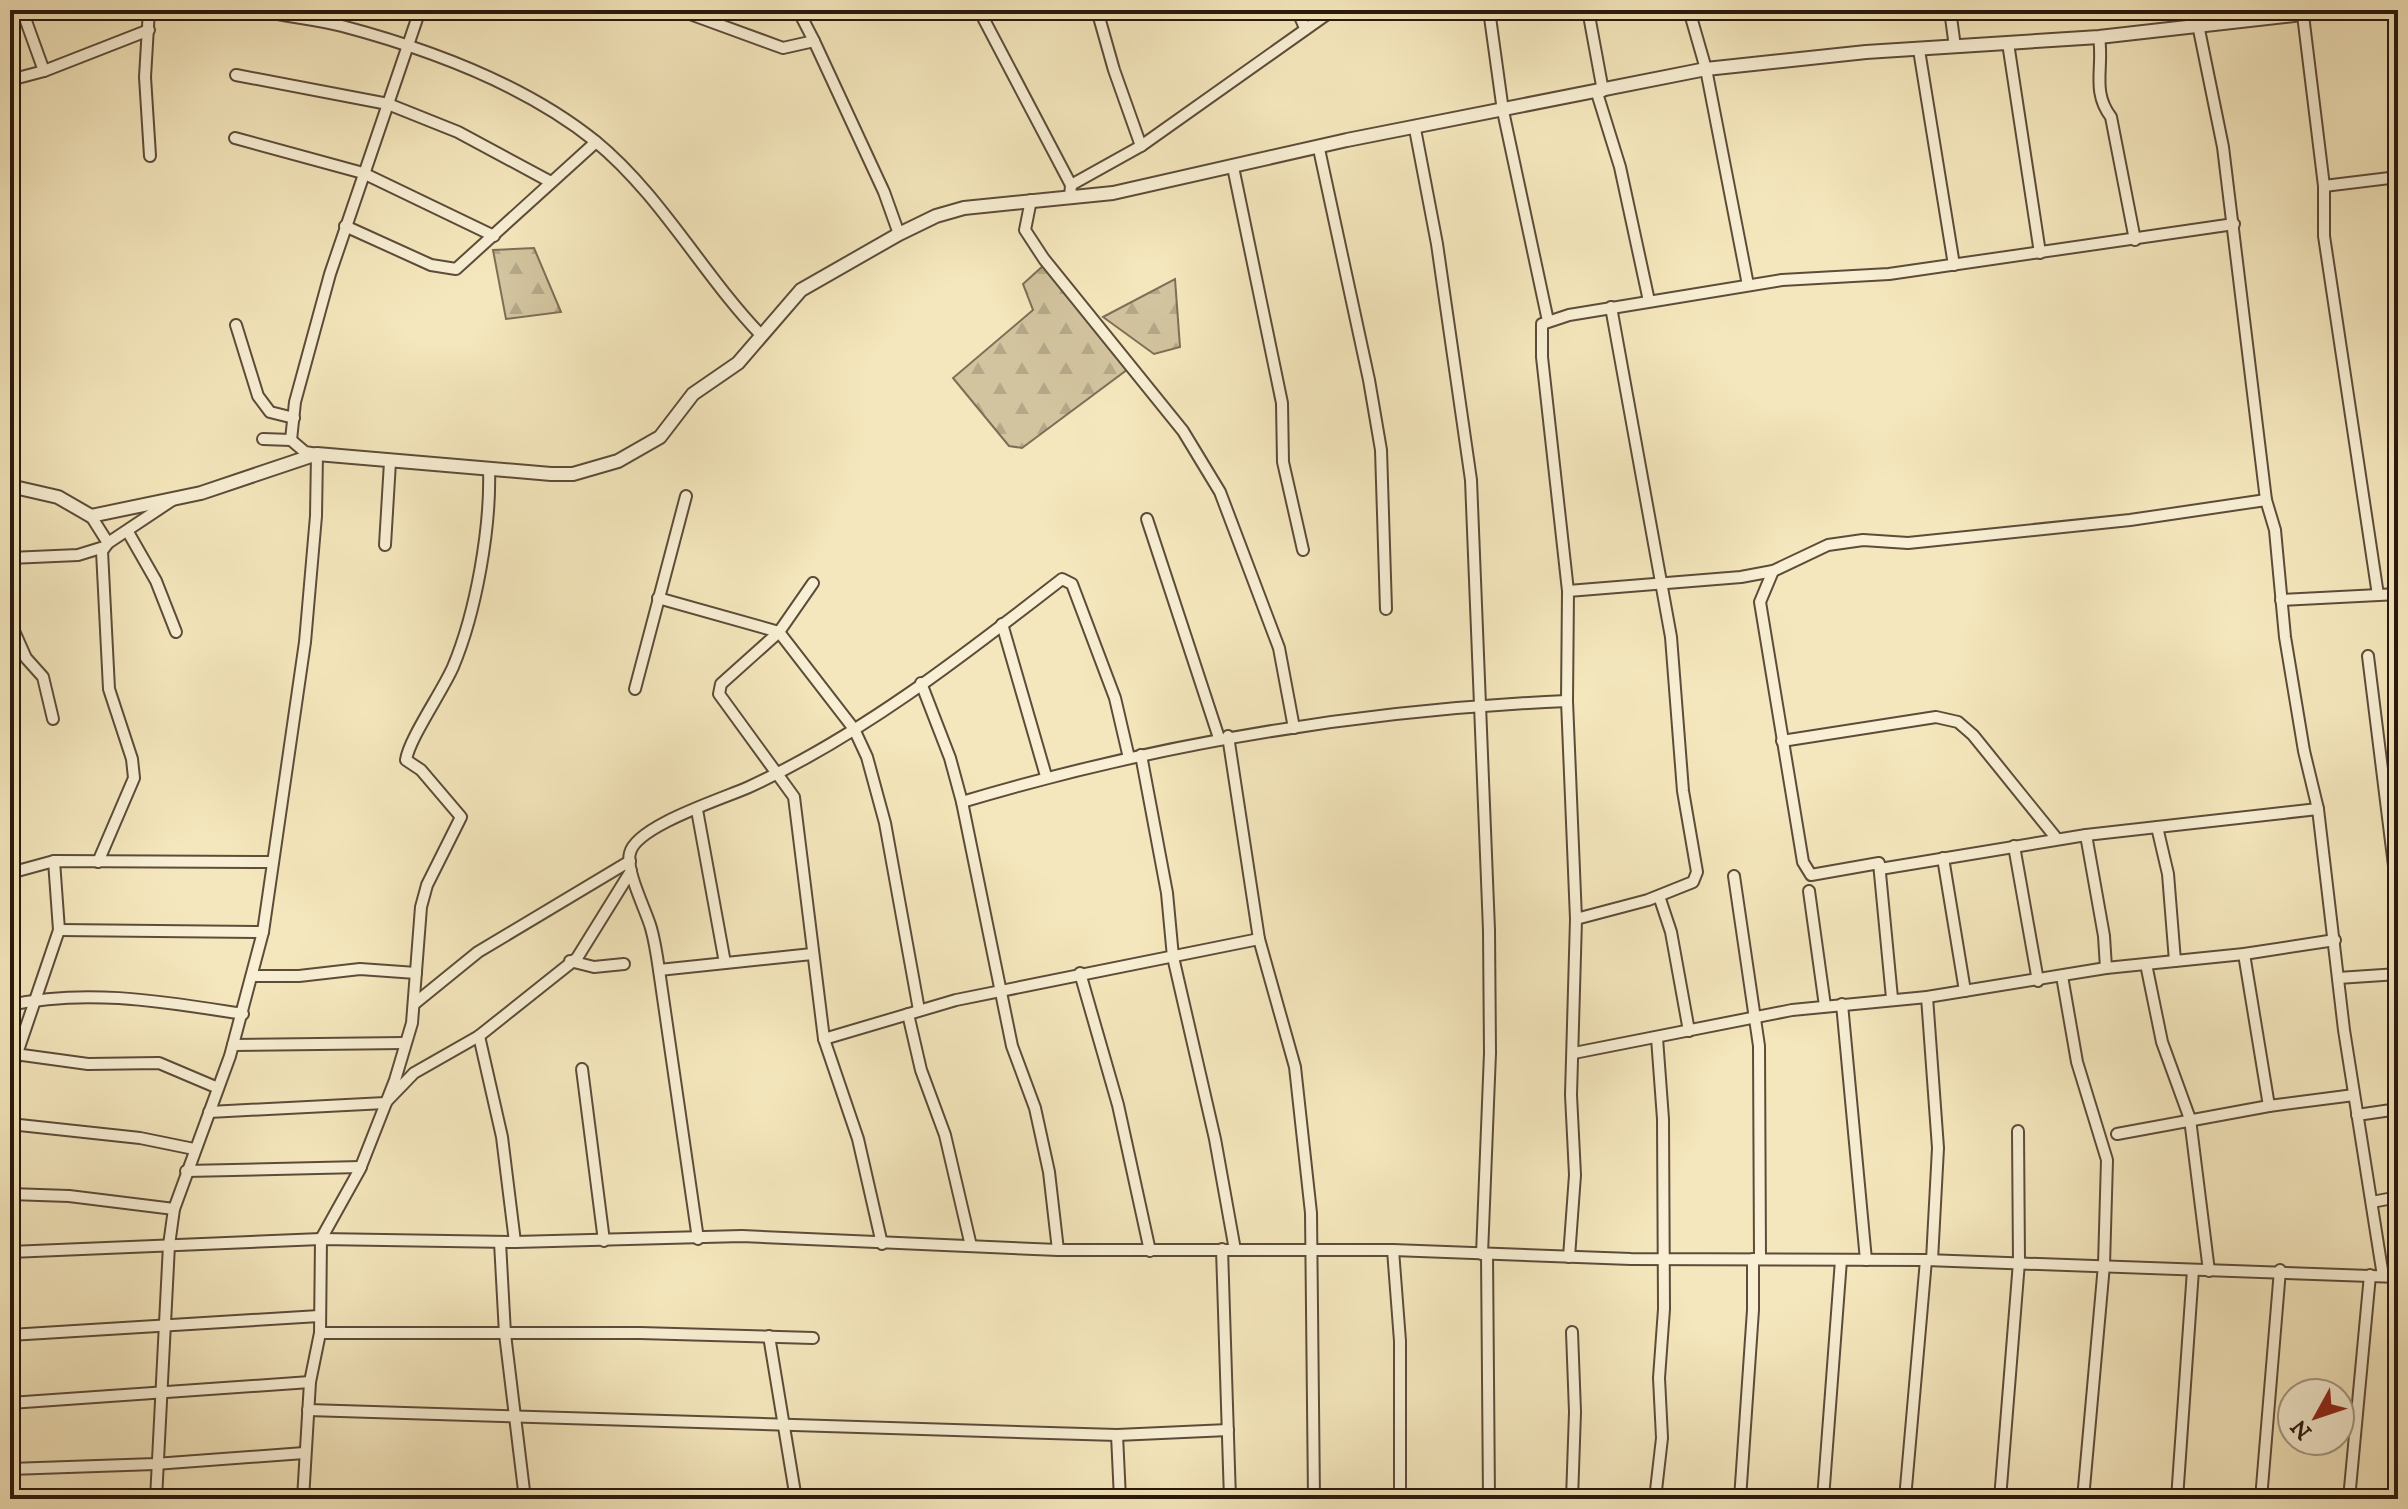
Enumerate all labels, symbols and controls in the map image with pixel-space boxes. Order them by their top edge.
north arrow [2276,1377,2356,1457]
text: N [2286,1413,2318,1444]

